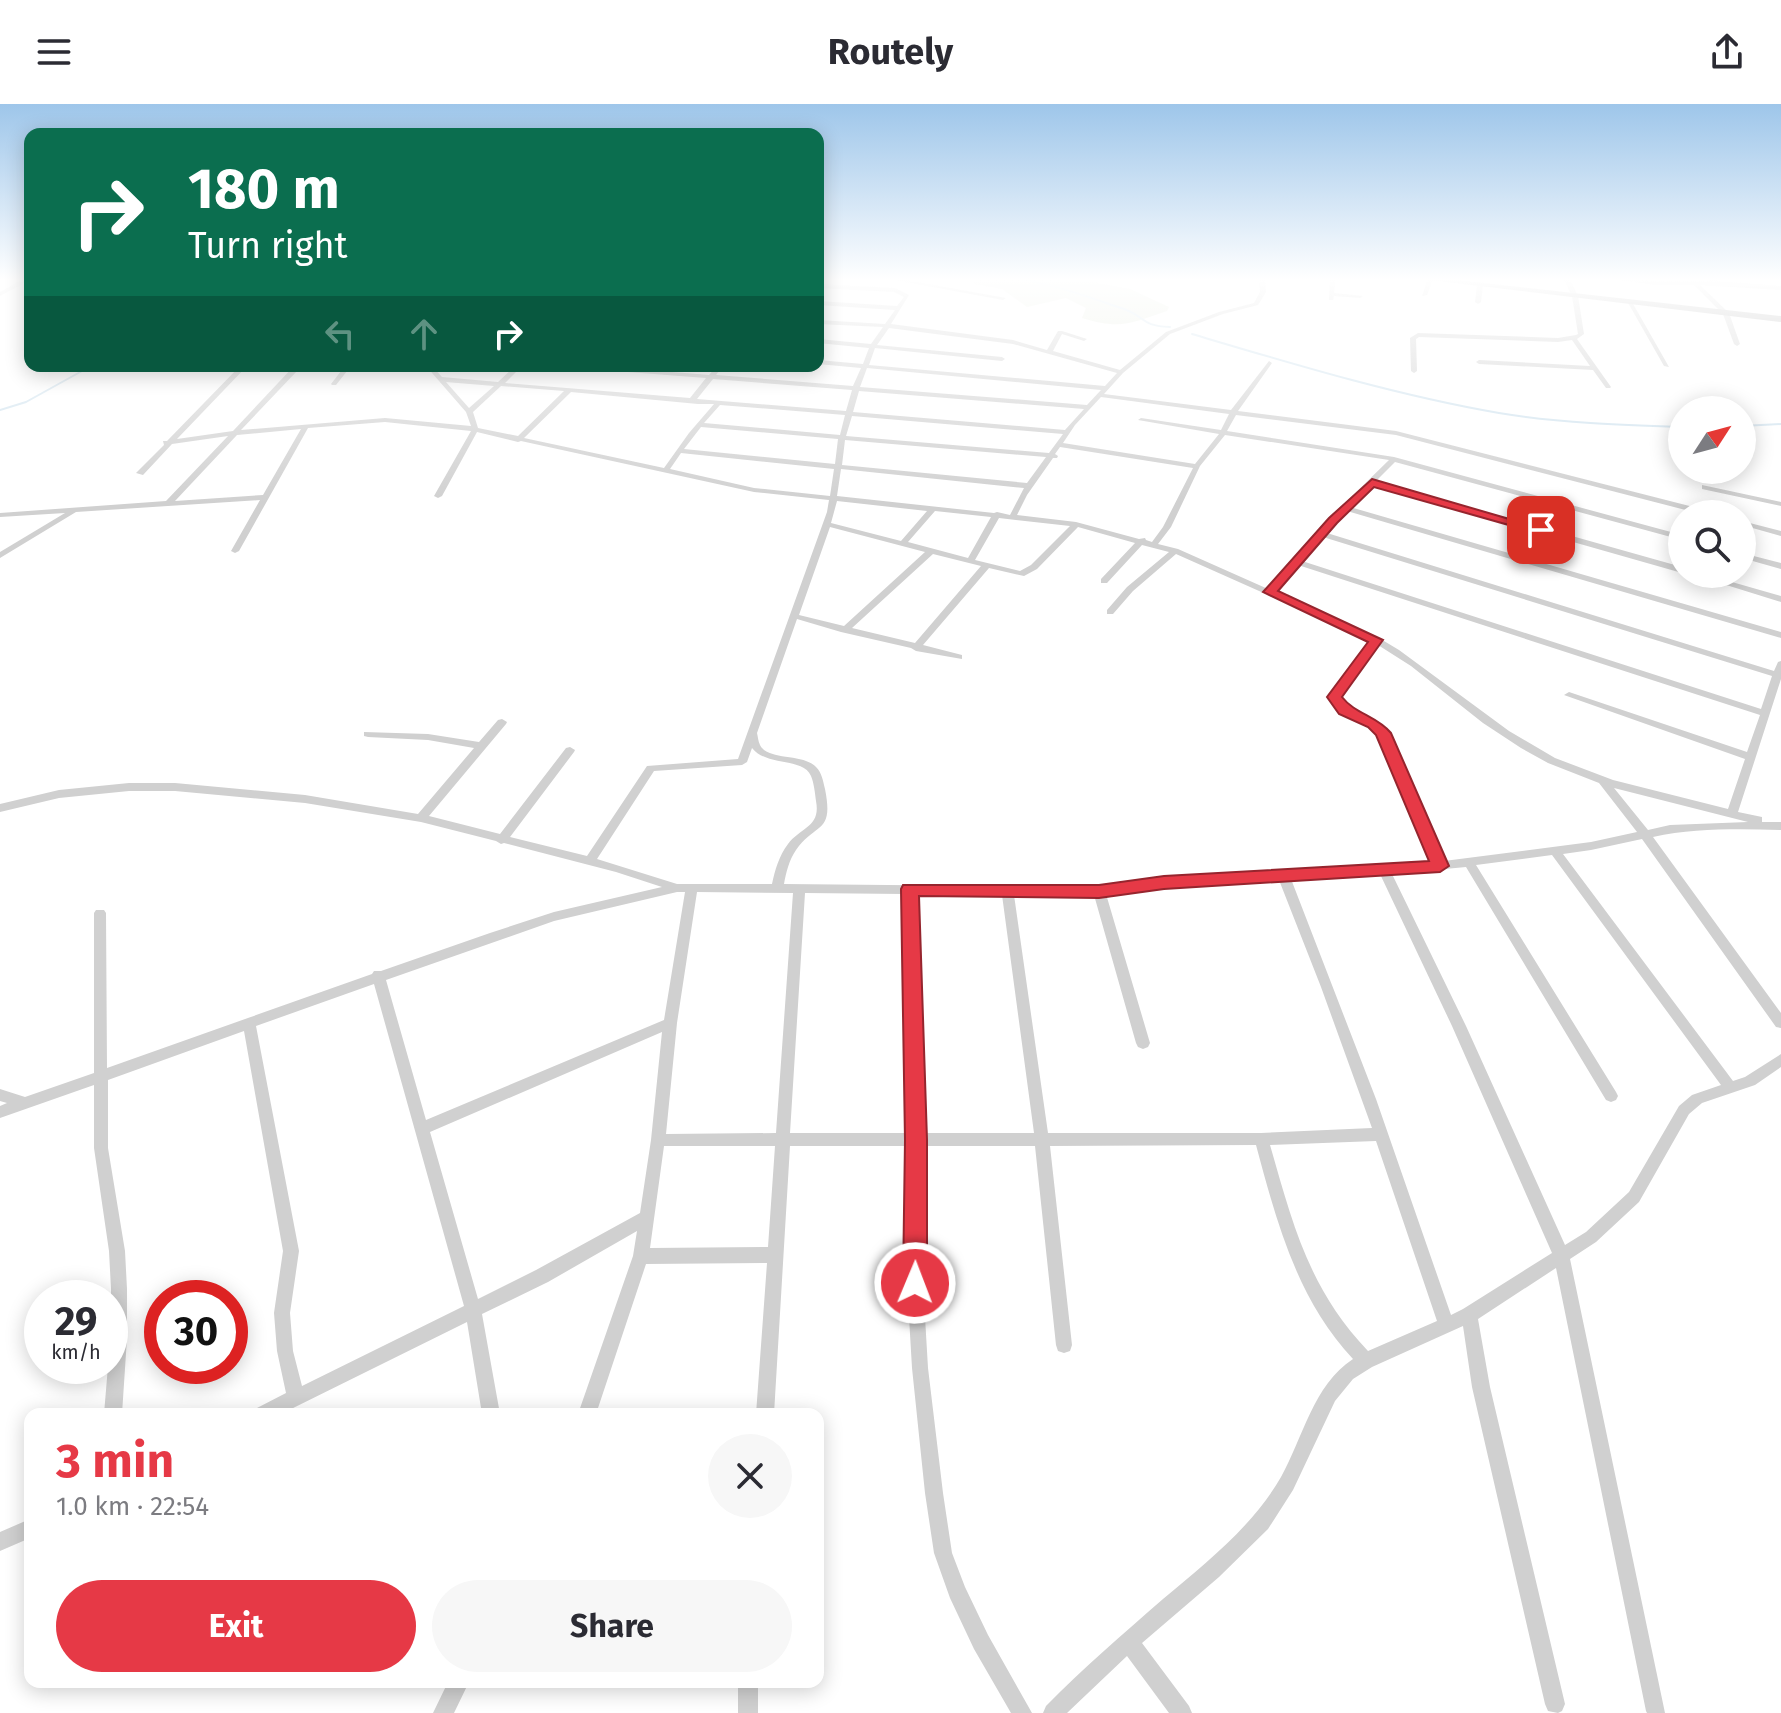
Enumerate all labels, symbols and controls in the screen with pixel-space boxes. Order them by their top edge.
icon: menu [32,30,76,74]
text: Routely [828,30,953,74]
icon: share [1705,30,1749,74]
text: 180 m [188,156,340,223]
icon: right [56,160,160,264]
text: Turn right [188,224,348,268]
icon: left [318,312,362,356]
icon: ahead [402,312,446,356]
icon: right [486,312,530,356]
north arrow [1668,396,1756,484]
map controls [1668,396,1756,588]
pin [1507,496,1575,564]
button: search [1668,500,1756,588]
icon: arrive [1519,508,1563,552]
position arrow [873,1241,957,1325]
speed limit sign: 30 [144,1280,248,1384]
text: 29 [55,1298,97,1346]
text: km/h [51,1340,101,1364]
text: 3 min [56,1432,174,1490]
button: close [708,1434,792,1518]
text: 1.0 km · 22:54 [56,1491,209,1522]
button: Exit [56,1580,416,1672]
button: Share [432,1580,792,1672]

